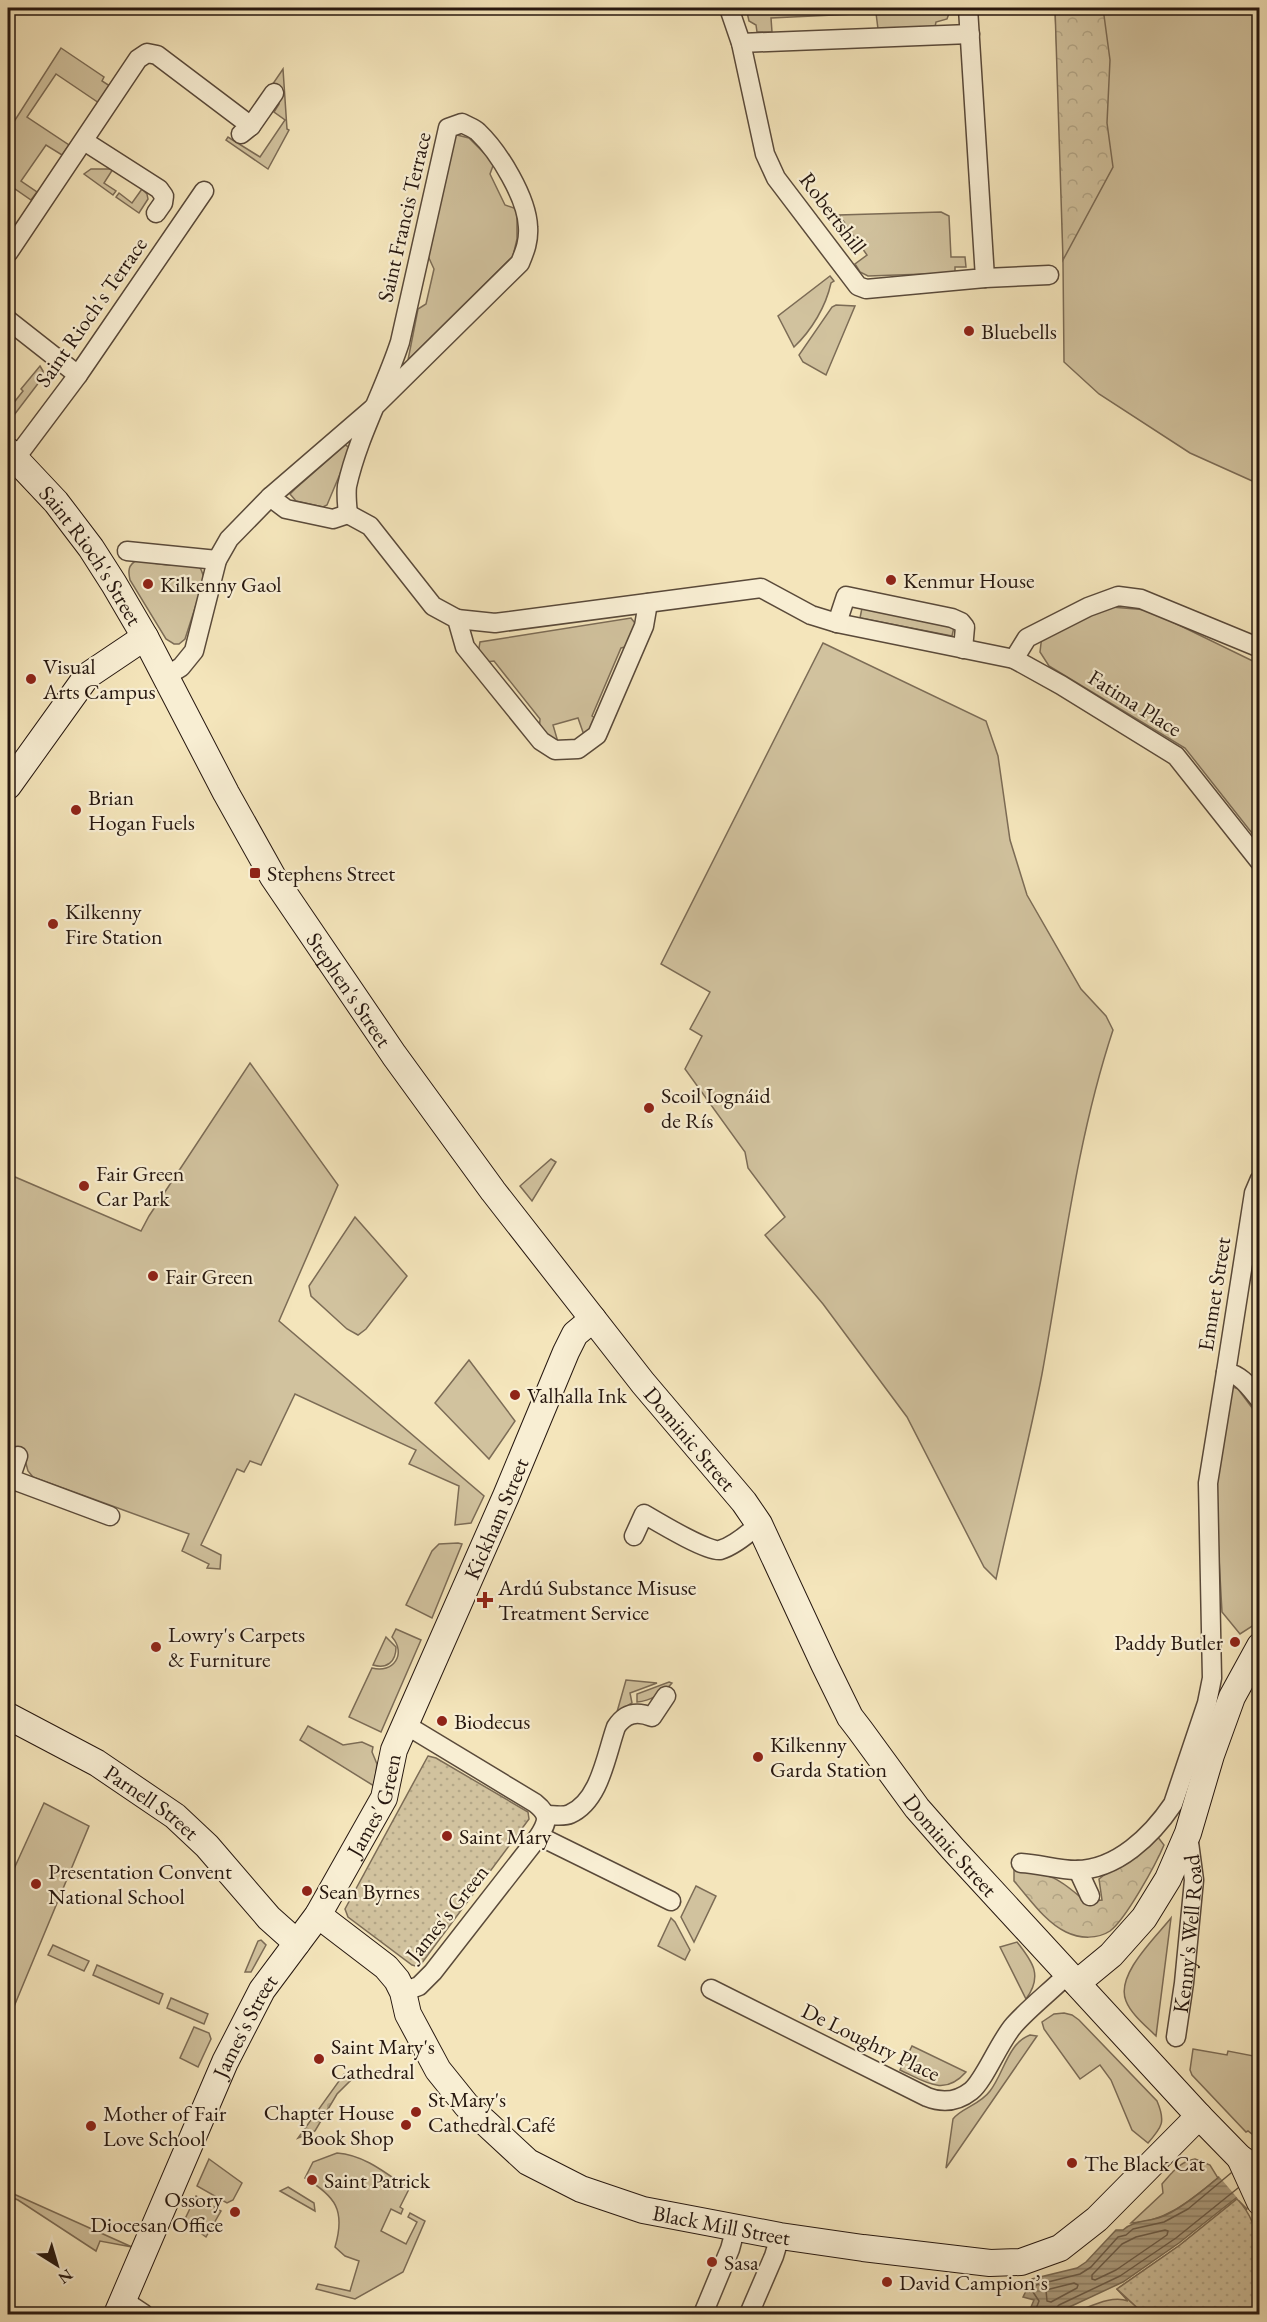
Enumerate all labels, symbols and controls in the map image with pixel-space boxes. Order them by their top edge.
street label: Saint Francis Terrace [370,129,438,305]
street label: Robertshill [793,166,873,260]
street label: Saint Rioch's Terrace [28,231,154,393]
place label: Bluebells [981,317,1057,346]
marker: Bluebells [962,324,976,338]
street label: Saint Rioch's Street [33,479,149,631]
place label: Kenmur House [903,566,1035,595]
place label: Kilkenny Gaol [160,570,282,599]
marker: Kenmur House [884,573,898,587]
marker: Kilkenny Gaol [141,577,155,591]
place label: Visual Arts Campus [42,652,156,706]
street label: Fatima Place [1083,663,1188,743]
marker: Visual Arts Campus [24,672,38,686]
place label: Brian Hogan Fuels [88,783,195,837]
marker: Brian Hogan Fuels [69,803,83,817]
place label: Stephens Street [267,859,395,888]
marker: Stephens Street [248,866,262,880]
place label: Kilkenny Fire Station [65,897,163,951]
marker: Kilkenny Fire Station [46,917,60,931]
street label: Stephen's Street [300,926,399,1053]
place label: Scoil Iognáid de Rís [661,1081,771,1135]
marker: Scoil Iognáid de Rís [642,1101,656,1115]
place label: Fair Green Car Park [96,1159,185,1213]
marker: Fair Green Car Park [77,1179,91,1193]
street label: Emmet Street [1191,1235,1237,1353]
place label: Fair Green [165,1262,254,1291]
marker: Fair Green [146,1269,160,1283]
street label: Dominic Street [637,1380,743,1497]
place label: Valhalla Ink [527,1381,628,1410]
marker: Valhalla Ink [508,1388,522,1402]
street label: Kickham Street [457,1453,535,1584]
place label: Ardú Substance Misuse Treatment Service [497,1573,697,1627]
marker: Ardú Substance Misuse Treatment Service [476,1591,494,1609]
place label: Lowry's Carpets & Furniture [168,1620,305,1674]
place label: Paddy Butler [1114,1628,1224,1657]
marker: Paddy Butler [1228,1635,1242,1649]
marker: Lowry's Carpets & Furniture [149,1640,163,1654]
place label: Biodecus [454,1707,530,1736]
marker: Biodecus [435,1714,449,1728]
place label: Kilkenny Garda Station [770,1730,888,1784]
marker: Kilkenny Garda Station [751,1750,765,1764]
street label: James' Green [338,1751,407,1863]
street label: Parnell Street [99,1758,206,1846]
street label: Dominic Street [897,1788,1004,1903]
place label: Saint Mary [459,1822,552,1851]
marker: Saint Mary [440,1829,454,1843]
street label: Kenny's Well Road [1165,1852,1209,2015]
place label: Presentation Convent National School [48,1857,232,1911]
street label: James's Green [398,1858,495,1969]
marker: Presentation Convent National School [29,1877,43,1891]
place label: Sean Byrnes [319,1877,420,1906]
marker: Sean Byrnes [300,1884,314,1898]
street label: James's Street [205,1968,284,2084]
street label: De Loughry Place [797,1996,945,2088]
place label: Saint Mary's Cathedral [331,2032,435,2086]
marker: Saint Mary's Cathedral [312,2052,326,2066]
place label: St Mary's Cathedral Café [428,2085,556,2139]
place label: Chapter House Book Shop [264,2098,394,2152]
place label: Mother of Fair Love School [103,2099,227,2153]
marker: St Mary's Cathedral Café [409,2105,423,2119]
marker: Chapter House Book Shop [399,2118,413,2132]
marker: Mother of Fair Love School [84,2119,98,2133]
place label: The Black Cat [1084,2149,1205,2178]
marker: The Black Cat [1065,2156,1079,2170]
place label: Saint Patrick [324,2166,431,2195]
marker: Saint Patrick [305,2173,319,2187]
place label: Ossory Diocesan Office [90,2185,223,2239]
street label: Black Mill Street [650,2198,792,2252]
marker: Ossory Diocesan Office [228,2205,242,2219]
north arrow [27,2235,87,2295]
place label: Sasa [724,2248,759,2277]
marker: Sasa [705,2255,719,2269]
text: N [54,2264,77,2289]
place label: David Campion’s [899,2268,1048,2297]
marker: David Campion’s [880,2275,894,2289]

